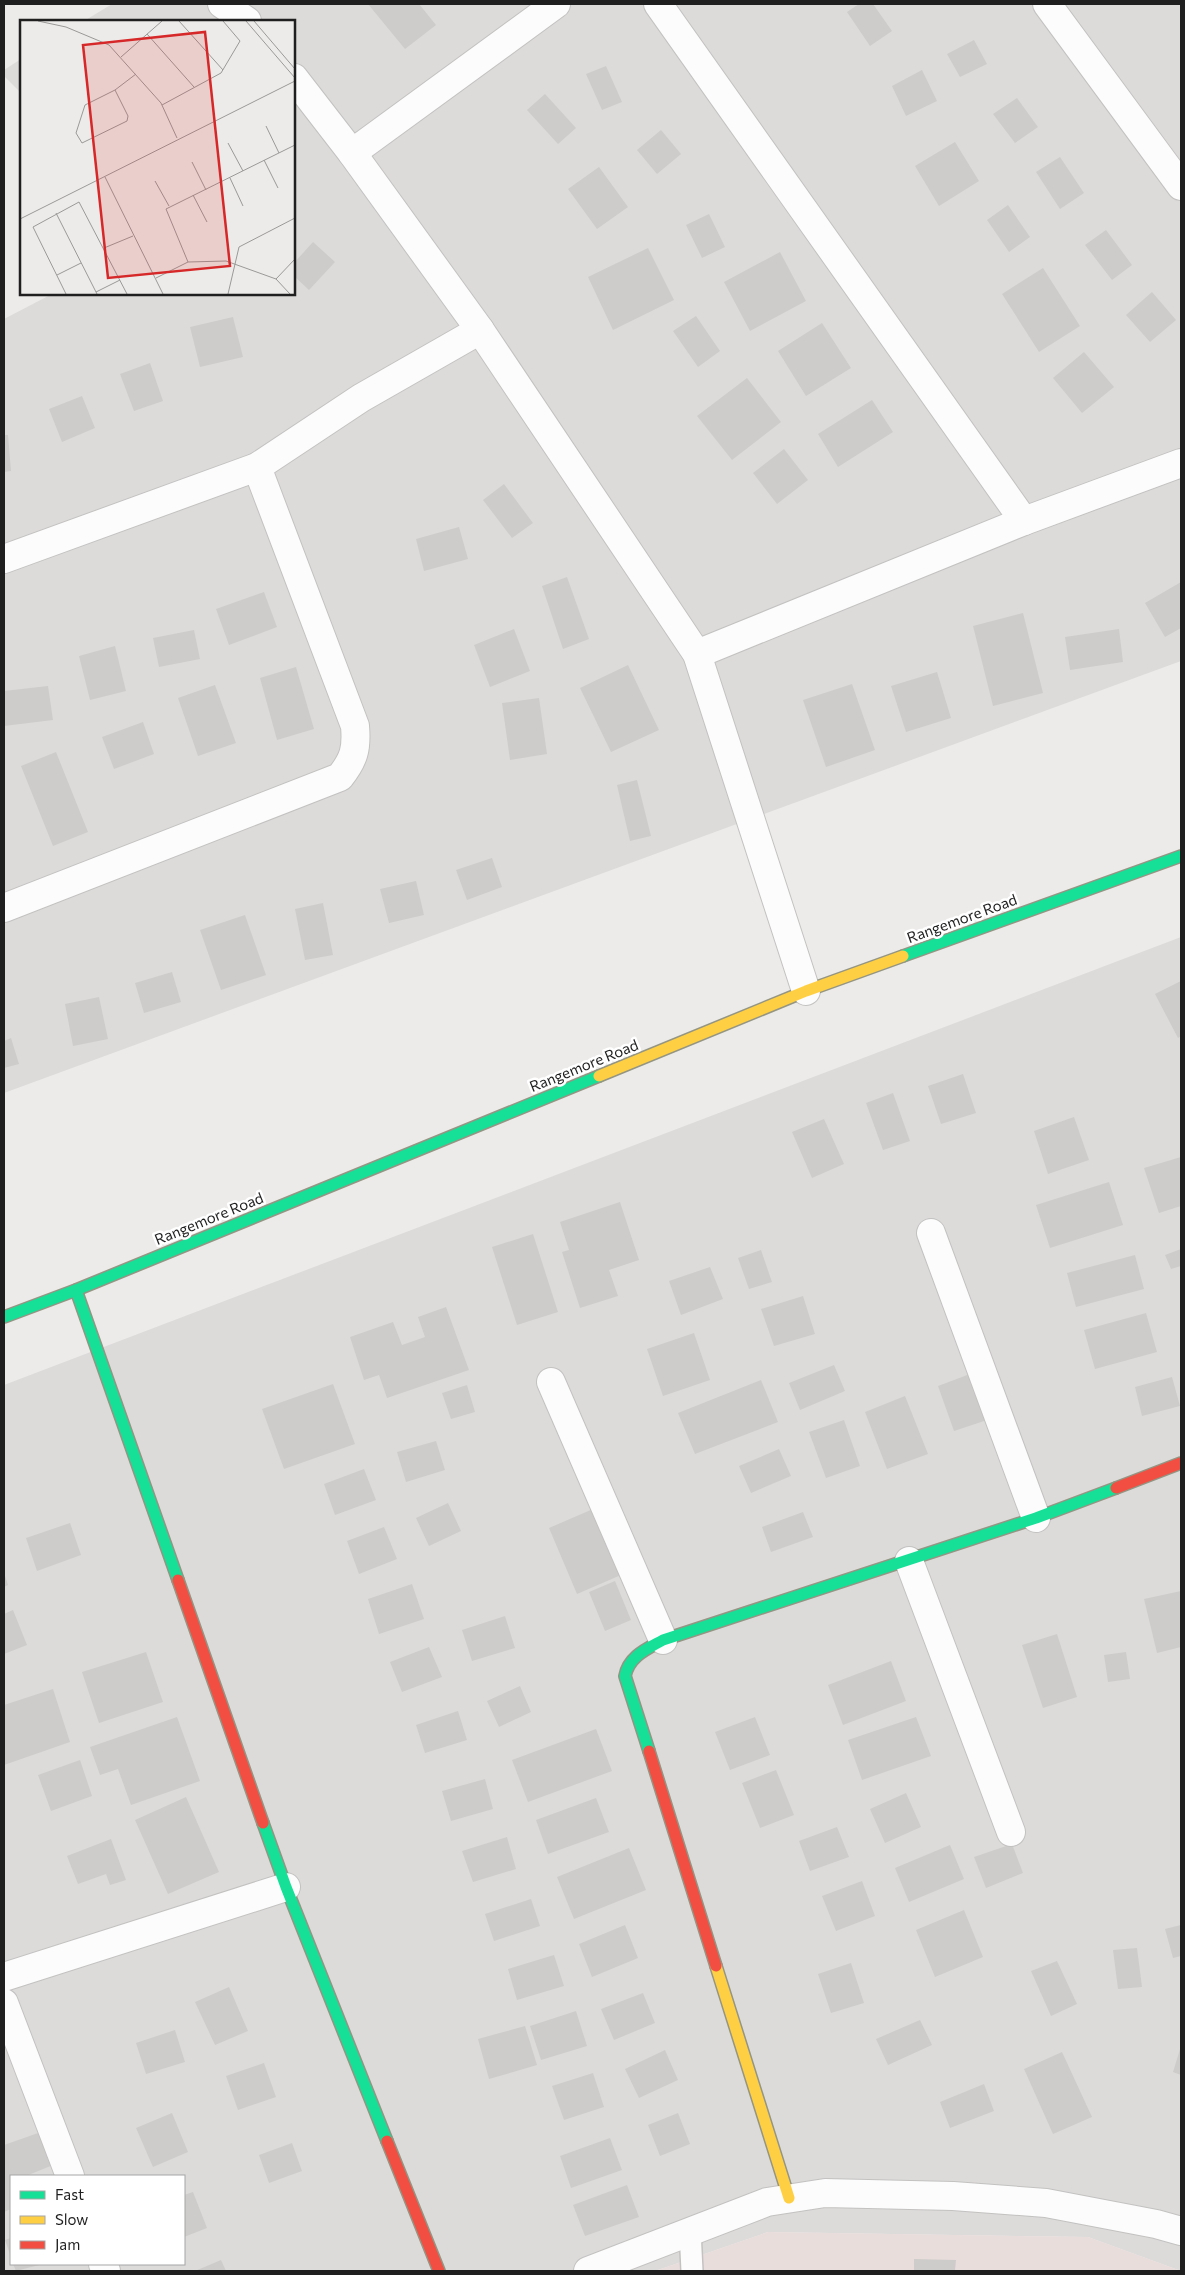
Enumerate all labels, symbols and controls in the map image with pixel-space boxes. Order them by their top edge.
inset map [20,20,295,295]
street label: Rangemore Road [904,890,1019,946]
street label: Rangemore Road [526,1035,641,1095]
street label: Rangemore Road [151,1188,266,1248]
legend [10,2175,185,2265]
text: Fast [55,2185,84,2203]
text: Slow [55,2210,88,2228]
text: Jam [55,2235,80,2253]

